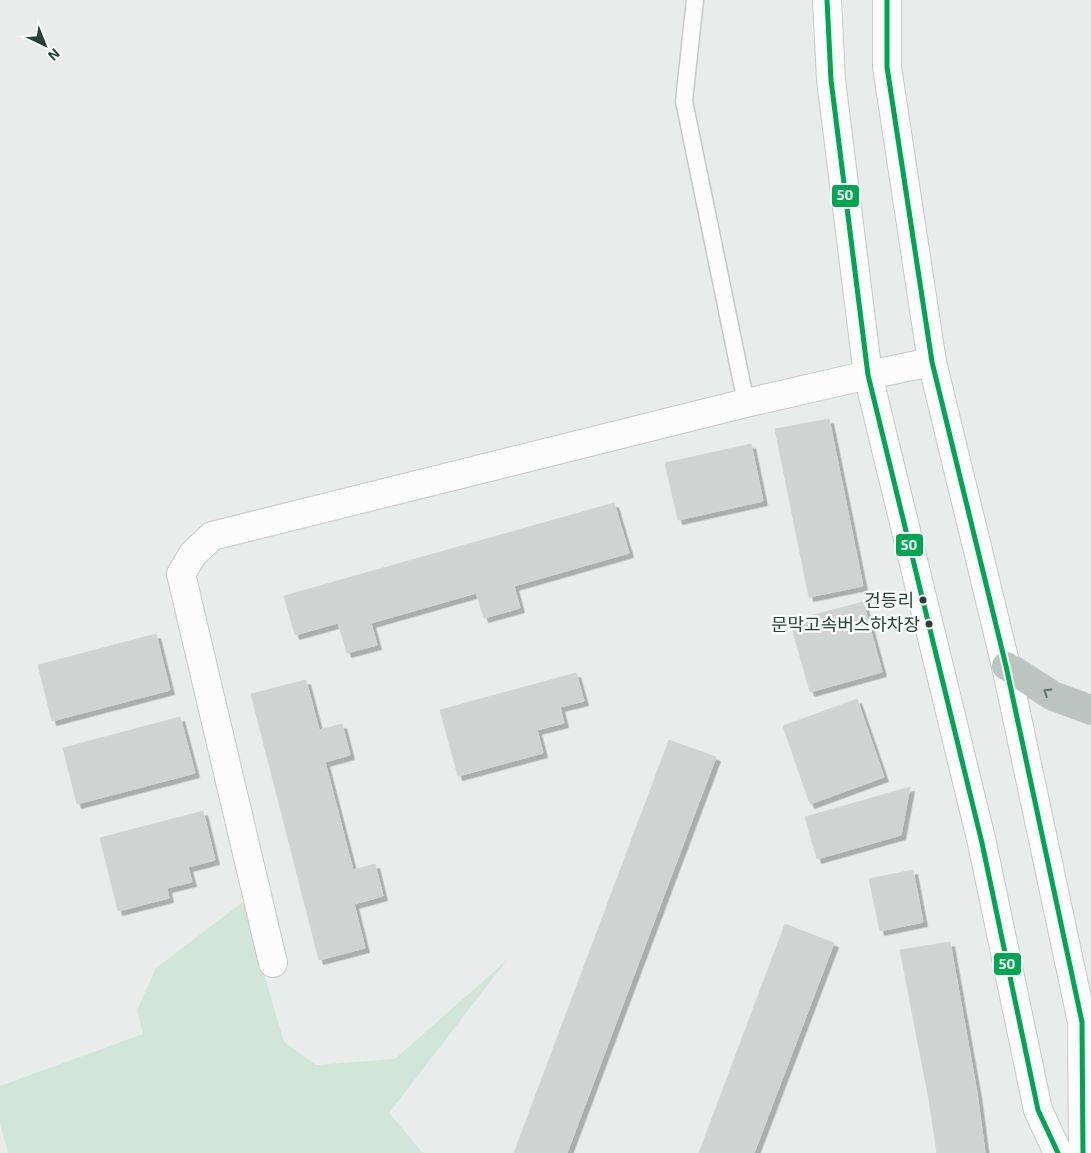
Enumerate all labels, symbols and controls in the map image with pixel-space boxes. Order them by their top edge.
north arrow [20,20,70,70]
text: N [45,45,64,65]
line badge: 50 [831,184,860,208]
text: 50 [837,186,853,203]
line badge: 50 [895,533,924,557]
text: 50 [901,536,917,553]
place label: 건등리 [864,589,914,611]
marker: 건등리 [918,595,928,605]
place label: 문막고속버스하차장 [771,613,920,635]
marker: 문막고속버스하차장 [924,619,934,629]
one-way arrow [1043,689,1052,699]
line badge: 50 [993,952,1022,976]
text: 50 [999,955,1015,972]

